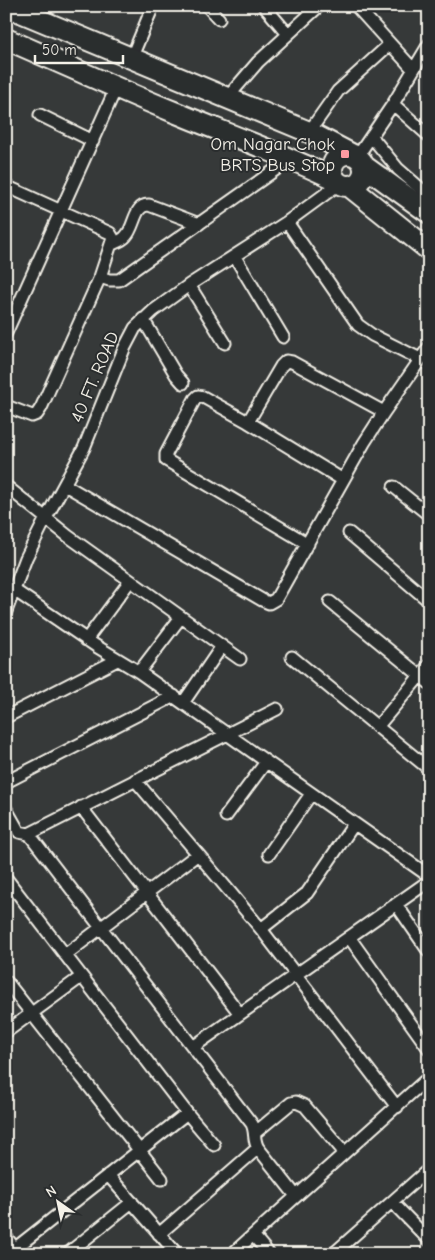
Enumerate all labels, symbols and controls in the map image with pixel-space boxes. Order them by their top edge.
scale bar [35,32,122,64]
text: 50 m [42,41,77,59]
place label: Om Nagar Chok BRTS Bus Stop [210,134,335,176]
marker: Om Nagar Chok BRTS Bus Stop [339,148,351,160]
street label: 40 FT. ROAD [66,328,124,426]
north arrow [32,1178,82,1228]
text: N [43,1182,60,1201]

